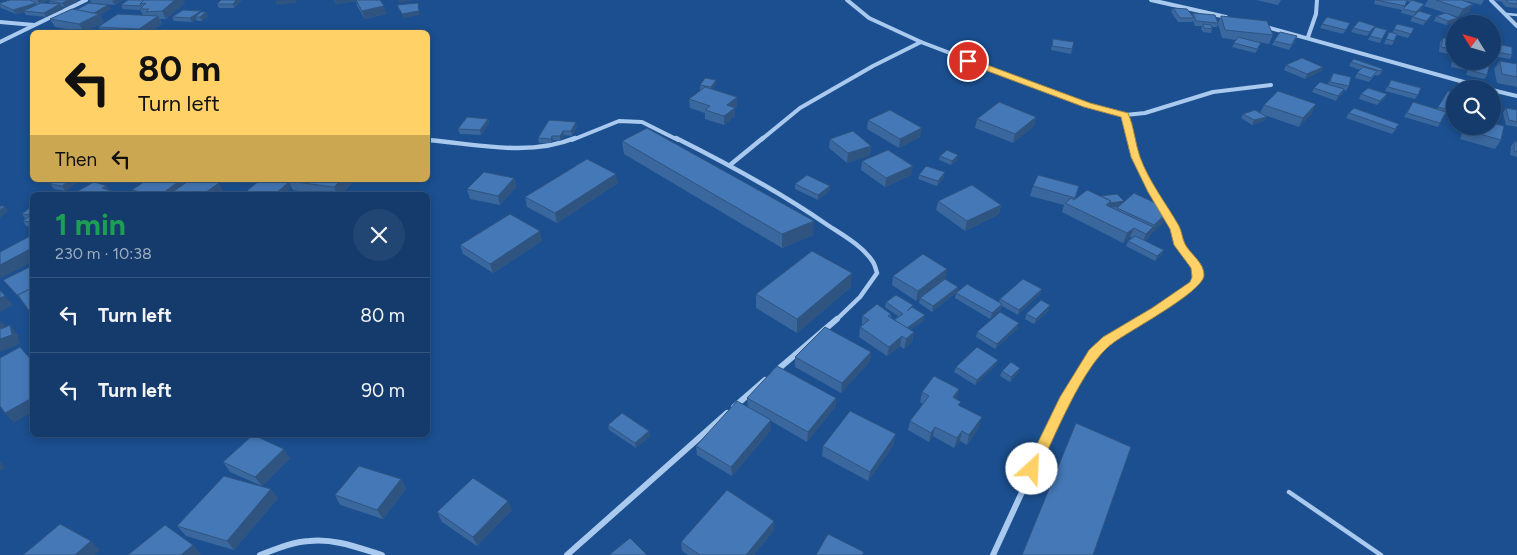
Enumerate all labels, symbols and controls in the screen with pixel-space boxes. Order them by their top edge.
north arrow [1446,15,1501,70]
map controls [1446,15,1501,135]
pin [947,40,989,82]
icon: arrive [954,47,982,75]
text: 80 m [138,48,221,90]
icon: left [55,50,120,115]
button: search [1446,80,1501,135]
text: Turn left [138,90,220,117]
icon: left [107,145,135,173]
text: Then [55,148,97,171]
text: 1 min [55,206,126,243]
button: close [353,209,405,261]
text: 230 m · 10:38 [55,244,152,263]
icon: left [55,301,83,329]
text: Turn left [98,304,172,327]
text: 80 m [360,304,405,327]
icon: left [55,376,83,404]
text: Turn left [98,379,172,402]
text: 90 m [361,379,405,402]
position arrow [1005,442,1057,494]

